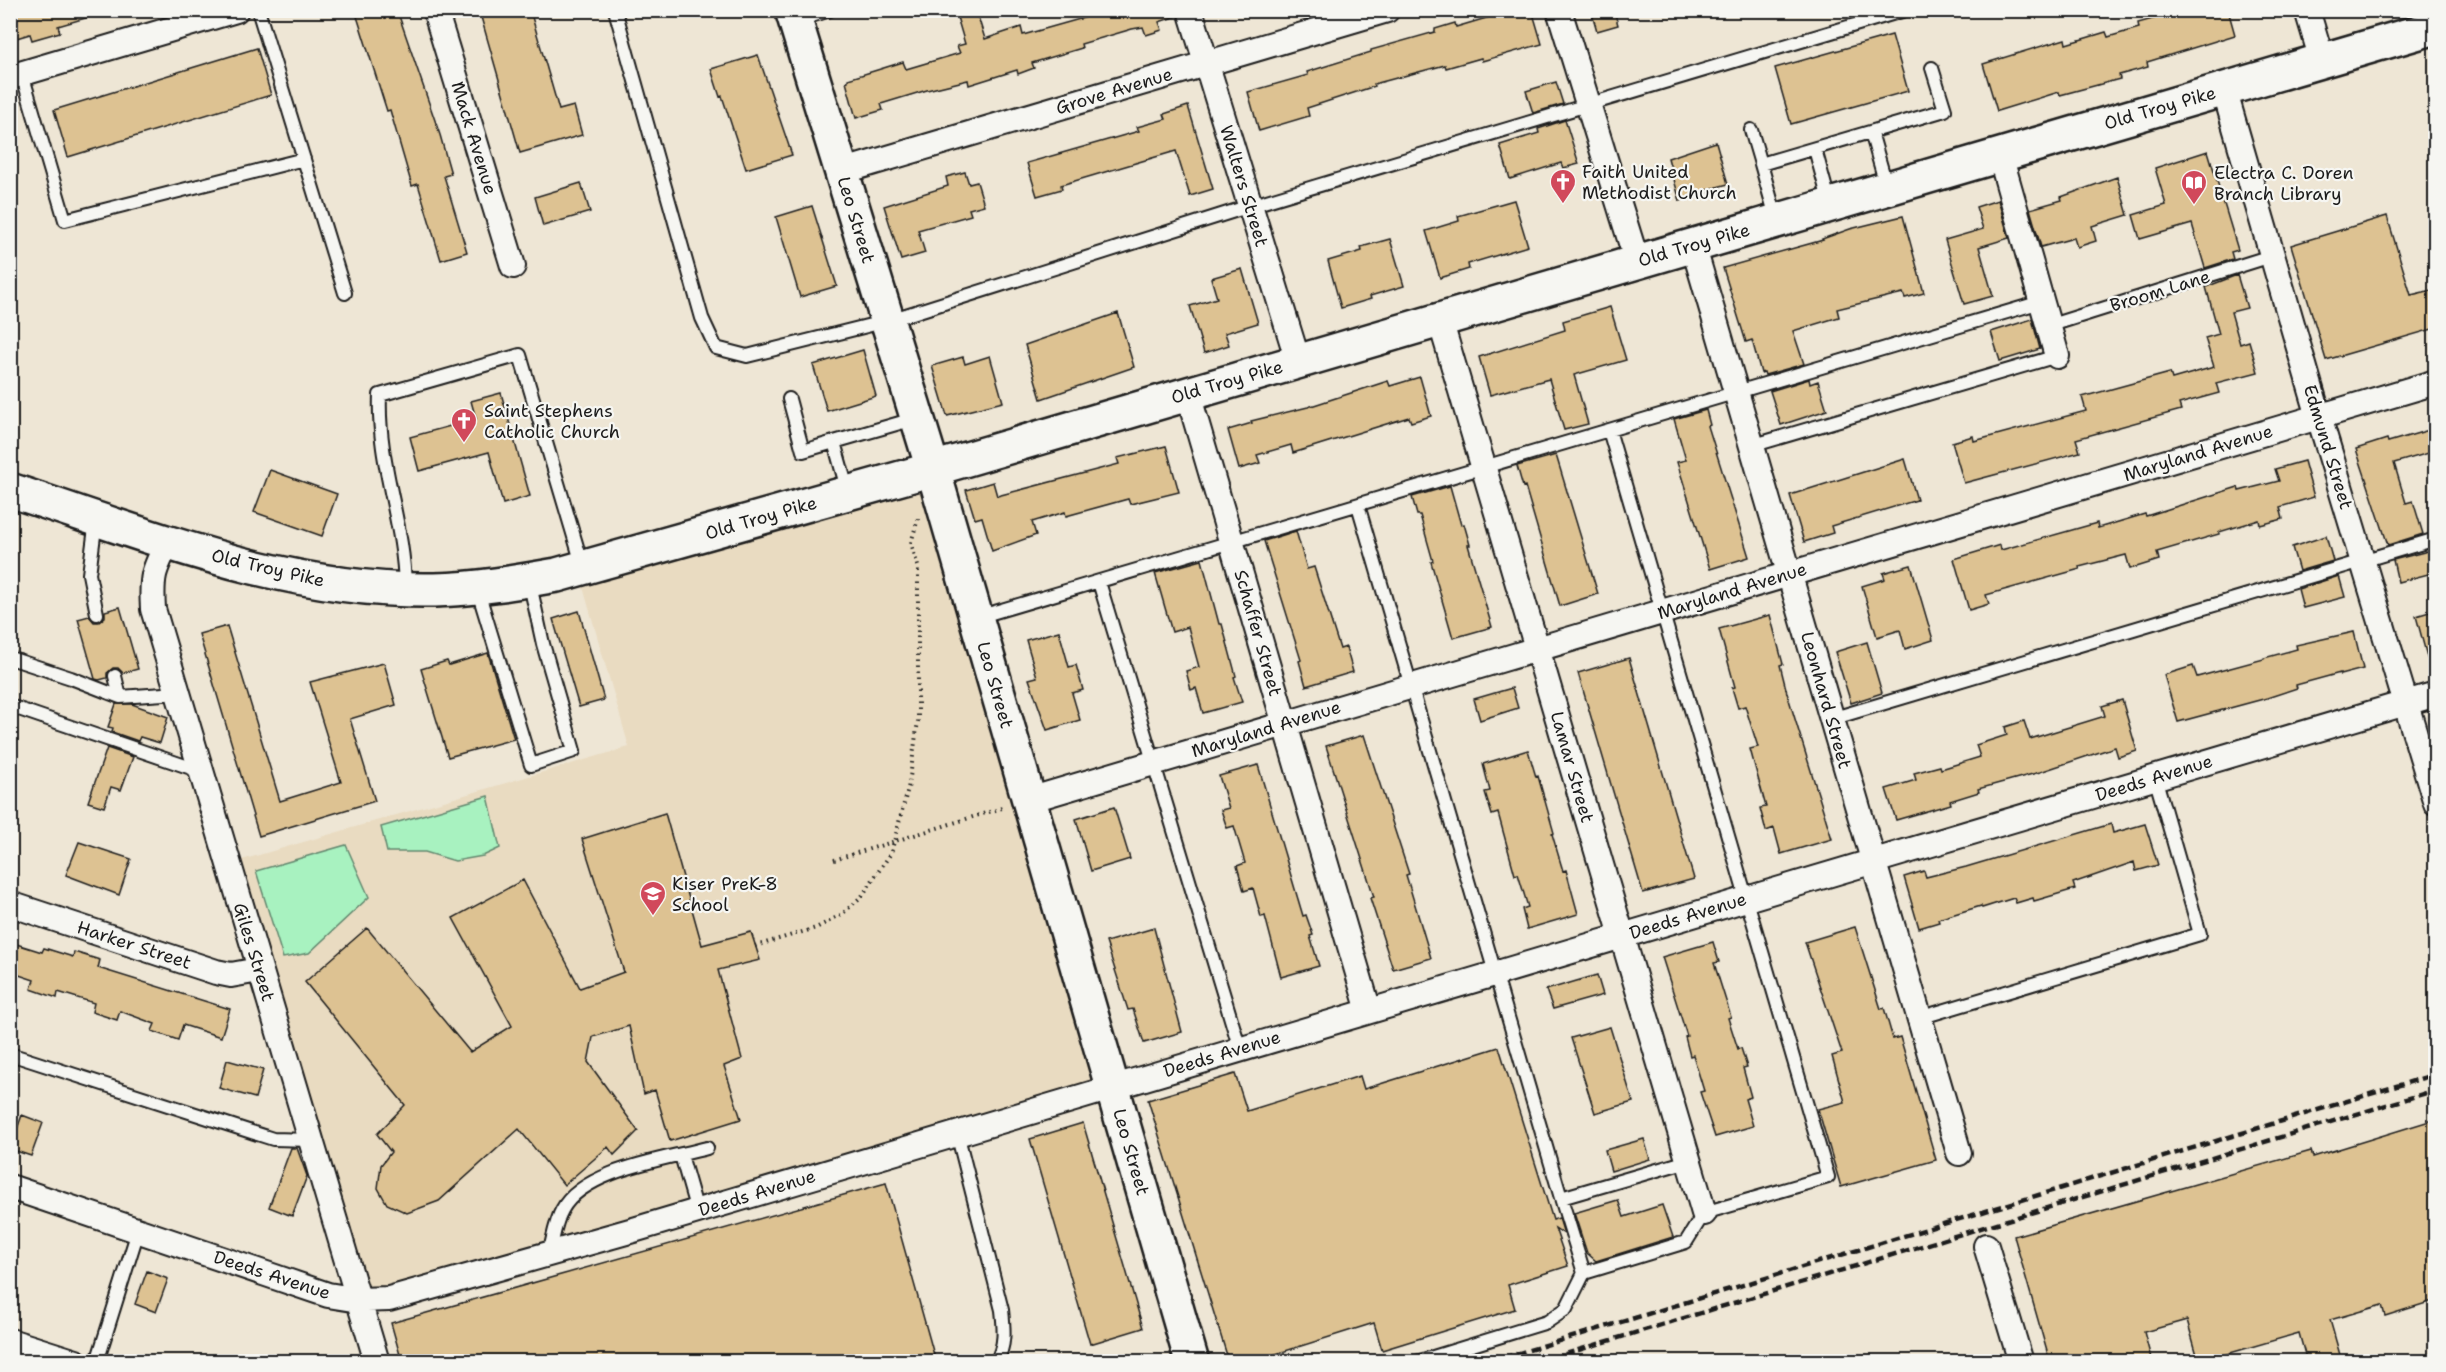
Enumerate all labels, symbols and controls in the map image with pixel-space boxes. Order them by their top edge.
street label: Grove Avenue [1053,62,1175,120]
street label: Mack Avenue [445,79,503,197]
street label: Old Troy Pike [2101,81,2219,135]
street label: Walters Street [1214,122,1274,250]
place label: Faith United Methodist Church [1582,160,1737,205]
place label: Electra C. Doren Branch Library [2214,161,2353,206]
church icon: Faith United Methodist Church [1548,167,1578,205]
library icon: Electra C. Doren Branch Library [2179,168,2209,206]
street label: Leo Street [831,174,881,266]
street label: Old Troy Pike [1635,218,1753,272]
street label: Broom Lane [2107,264,2213,318]
street label: Old Troy Pike [1168,355,1286,409]
street label: Edmund Street [2298,382,2358,512]
place label: Saint Stephens Catholic Church [484,399,620,444]
church icon: Saint Stephens Catholic Church [449,406,479,444]
street label: Maryland Avenue [2120,419,2276,487]
street label: Old Troy Pike [702,491,820,545]
street label: Old Troy Pike [209,543,327,593]
street label: Maryland Avenue [1654,557,1810,625]
street label: Schaffer Street [1228,567,1288,699]
street label: Leonhard Street [1795,629,1857,771]
street label: Leo Street [971,639,1019,731]
street label: Maryland Avenue [1188,695,1344,763]
street label: Lamar Street [1545,709,1599,826]
street label: Deeds Avenue [2092,749,2216,807]
place label: Kiser PreK-8 School [672,872,778,917]
school or university icon: Kiser PreK-8 School [638,879,668,917]
street label: Deeds Avenue [1626,887,1750,945]
street label: Giles Street [228,900,280,1004]
street label: Harker Street [74,915,194,975]
street label: Deeds Avenue [1160,1025,1284,1083]
street label: Leo Street [1107,1106,1155,1198]
street label: Deeds Avenue [695,1164,819,1222]
street label: Deeds Avenue [210,1245,334,1305]

